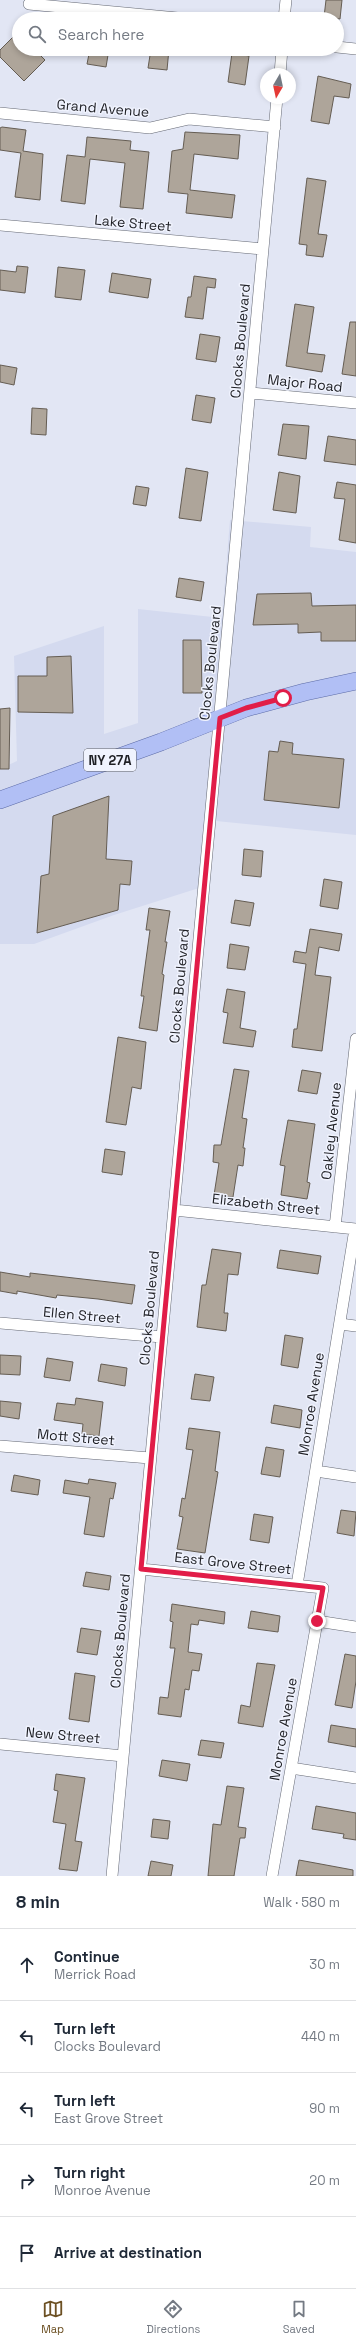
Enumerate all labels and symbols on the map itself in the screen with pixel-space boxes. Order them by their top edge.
north arrow [260,68,296,104]
street label: Grand Avenue [56,95,150,121]
street label: Lake Street [94,211,172,235]
street label: Clocks Boulevard [226,283,254,399]
street label: Major Road [267,370,343,396]
street label: Clocks Boulevard [195,605,225,721]
route start [274,689,292,707]
road number: NY 27A [84,749,136,771]
street label: Clocks Boulevard [165,928,193,1044]
street label: Oakley Avenue [317,1081,345,1181]
street label: Elizabeth Street [211,1189,321,1219]
street label: Clocks Boulevard [135,1250,163,1366]
street label: Ellen Street [42,1303,122,1327]
street label: Monroe Avenue [294,1351,328,1457]
street label: Mott Street [36,1425,116,1449]
street label: East Grove Street [174,1548,292,1578]
street label: Clocks Boulevard [106,1573,134,1689]
route end [308,1612,326,1630]
street label: Monroe Avenue [265,1676,301,1782]
street label: New Street [25,1723,101,1747]

